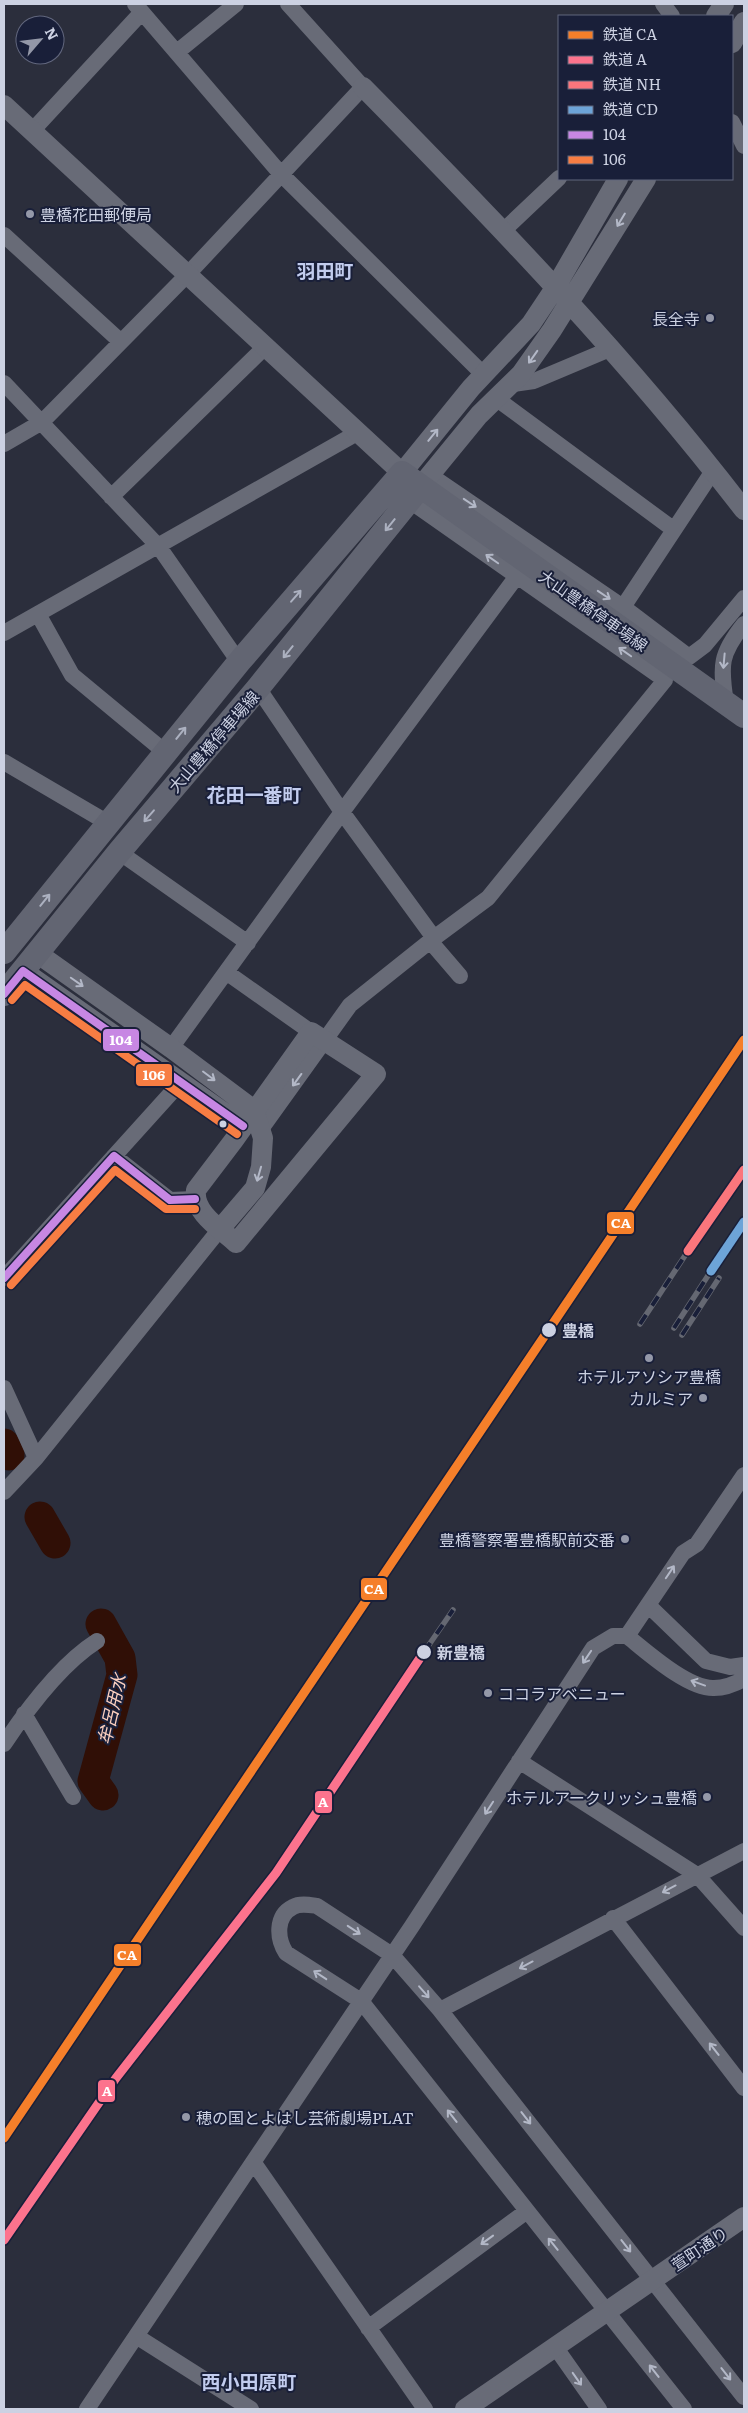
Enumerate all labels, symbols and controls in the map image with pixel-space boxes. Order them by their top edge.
north arrow [15,15,65,65]
legend [558,15,733,180]
text: 鉄道 CA [603,22,657,45]
text: N [41,24,64,44]
text: 鉄道 A [603,47,647,70]
text: 鉄道 NH [603,72,661,95]
text: 鉄道 CD [603,97,658,120]
text: 104 [603,122,626,145]
text: 106 [603,147,626,170]
place label: 豊橋花田郵便局 [40,202,152,226]
marker: 豊橋花田郵便局 [24,208,36,220]
one-way arrow [615,213,625,227]
district label: 羽田町 [296,256,354,284]
place label: 長全寺 [652,306,700,330]
marker: 長全寺 [704,312,716,324]
one-way arrow [528,350,538,364]
one-way arrow [427,429,438,442]
one-way arrow [463,498,477,508]
one-way arrow [385,519,396,532]
one-way arrow [486,554,500,564]
street label: 大山豊橋停車場線 [535,563,653,657]
one-way arrow [291,589,302,602]
one-way arrow [597,590,611,600]
one-way arrow [282,645,293,658]
one-way arrow [619,647,633,657]
one-way arrow [719,652,729,668]
street label: 大山豊橋停車場線 [162,685,264,797]
one-way arrow [175,727,186,740]
district label: 花田一番町 [206,780,302,808]
one-way arrow [144,809,155,822]
one-way arrow [40,894,51,907]
one-way arrow [70,977,84,987]
line badge: 104 [102,1028,140,1052]
text: 104 [110,1029,133,1049]
line badge: 106 [135,1063,173,1087]
text: 106 [143,1064,165,1084]
one-way arrow [202,1071,215,1082]
one-way arrow [292,1073,302,1087]
unlabelled marker [218,1119,228,1129]
one-way arrow [254,1166,263,1182]
line badge: CA [606,1211,635,1235]
text: CA [611,1212,632,1232]
place label: 豊橋 [562,1318,594,1342]
marker: 豊橋 [540,1321,558,1339]
marker: ホテルアソシア豊橋 [643,1352,655,1364]
place label: ホテルアソシア豊橋 [577,1364,721,1388]
place label: カルミア [629,1386,693,1410]
marker: カルミア [697,1392,709,1404]
place label: 豊橋警察署豊橋駅前交番 [439,1527,615,1551]
marker: 豊橋警察署豊橋駅前交番 [619,1533,631,1545]
one-way arrow [665,1566,675,1580]
line badge: CA [360,1577,388,1601]
text: CA [364,1578,385,1598]
place label: 新豊橋 [437,1640,485,1664]
marker: 新豊橋 [415,1643,433,1661]
one-way arrow [582,1650,592,1664]
water label: 牟呂用水 [90,1669,133,1747]
one-way arrow [691,1678,706,1687]
place label: ココラアベニュー [498,1681,626,1705]
marker: ココラアベニュー [482,1687,494,1699]
place label: ホテルアークリッシュ豊橋 [506,1785,697,1809]
line badge: A [314,1790,333,1814]
text: A [318,1791,329,1811]
marker: ホテルアークリッシュ豊橋 [701,1791,713,1803]
one-way arrow [483,1800,493,1814]
one-way arrow [662,1884,677,1894]
one-way arrow [347,1925,361,1935]
line badge: CA [113,1943,142,1967]
text: CA [117,1944,138,1964]
one-way arrow [519,1961,534,1970]
one-way arrow [313,1970,327,1980]
one-way arrow [418,1985,430,1998]
one-way arrow [709,2043,720,2056]
line badge: A [97,2079,116,2103]
text: A [102,2080,113,2100]
place label: 穂の国とよはし芸術劇場PLAT [196,2105,414,2129]
one-way arrow [447,2109,457,2123]
marker: 穂の国とよはし芸術劇場PLAT [180,2111,192,2123]
one-way arrow [520,2111,531,2124]
street label: 萱町通り [666,2220,732,2276]
one-way arrow [480,2235,494,2245]
one-way arrow [547,2238,558,2251]
one-way arrow [621,2239,632,2252]
one-way arrow [649,2364,659,2378]
district label: 西小田原町 [201,2367,297,2395]
one-way arrow [721,2367,732,2380]
one-way arrow [572,2371,582,2385]

